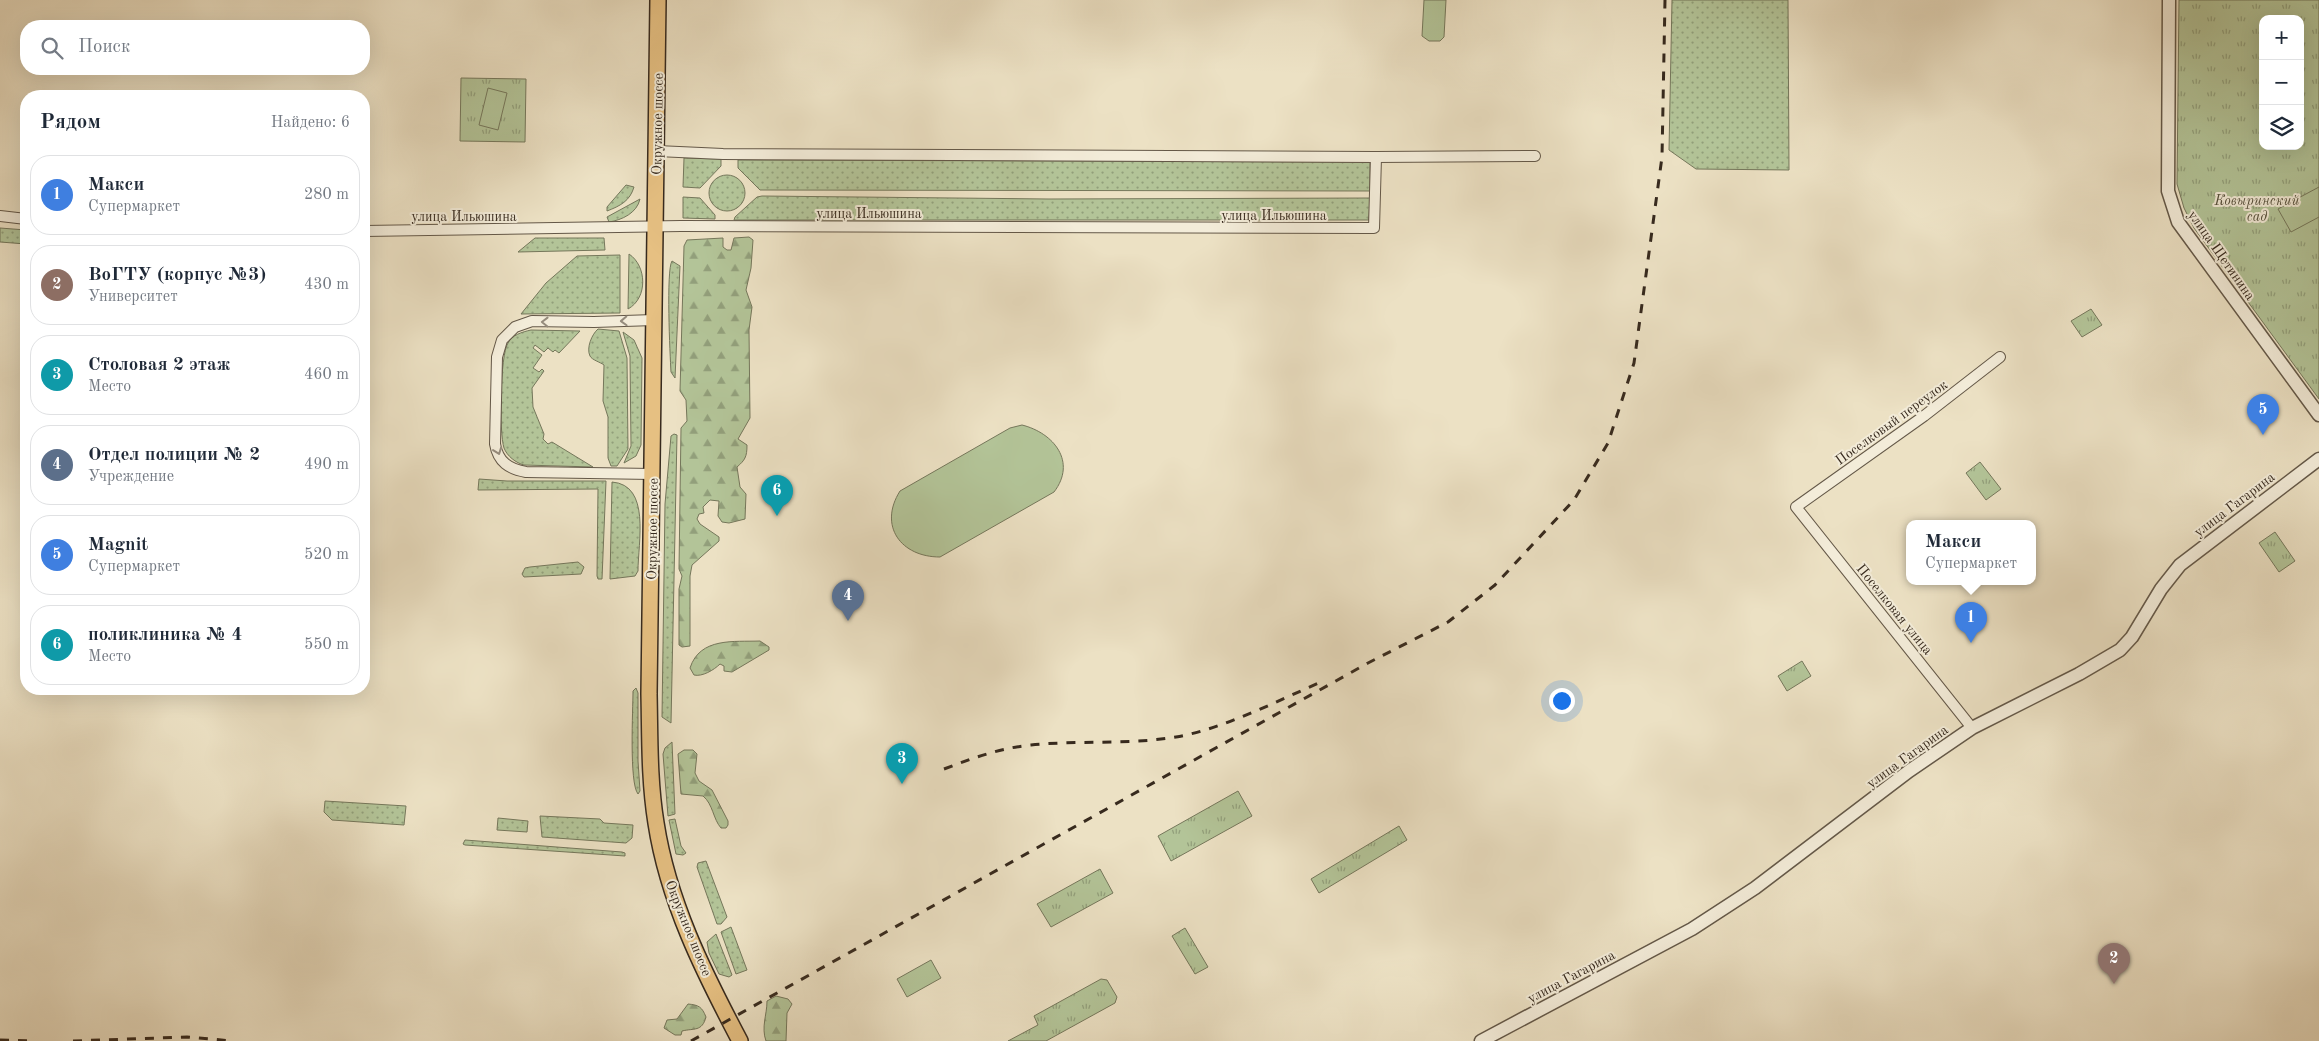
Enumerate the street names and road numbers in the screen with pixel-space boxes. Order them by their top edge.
street label: Окружное шоссе [650,73,666,175]
street label: улица Ильюшина [816,207,922,221]
street label: улица Щетинина [2185,208,2257,303]
street label: улица Ильюшина [1221,209,1327,223]
street label: улица Ильюшина [411,210,517,224]
street label: Поселковый переулок [1833,378,1950,468]
street label: улица Гагарина [2192,470,2278,540]
street label: Окружное шоссе [645,478,661,580]
street label: Поселковая улица [1853,562,1935,658]
street label: улица Гагарина [1864,723,1951,791]
street label: Окружное шоссе [662,878,714,978]
street label: улица Гагарина [1525,948,1618,1006]

